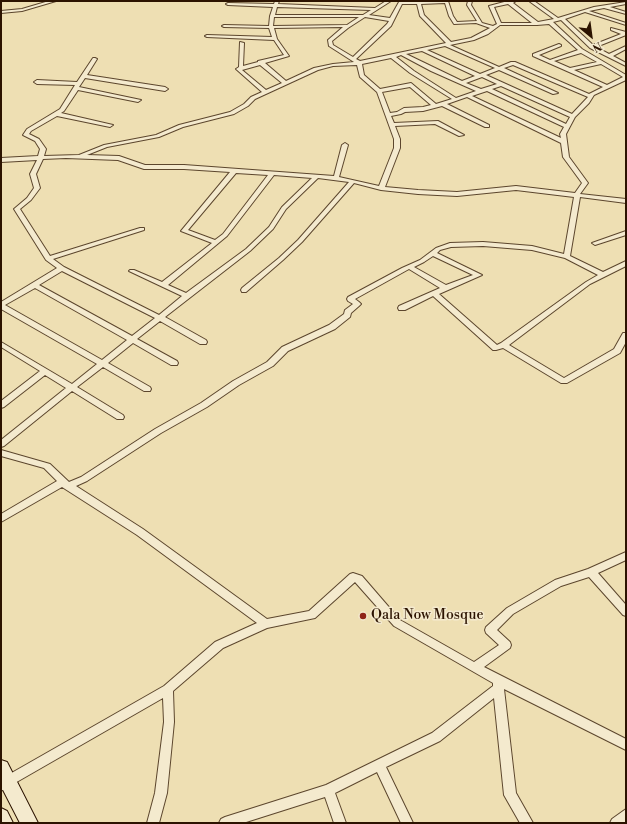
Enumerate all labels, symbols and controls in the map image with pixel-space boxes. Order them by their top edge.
north arrow [571,16,611,56]
text: N [590,38,604,55]
place label: Qala Now Mosque [371,608,484,624]
marker: Qala Now Mosque [358,611,368,621]

